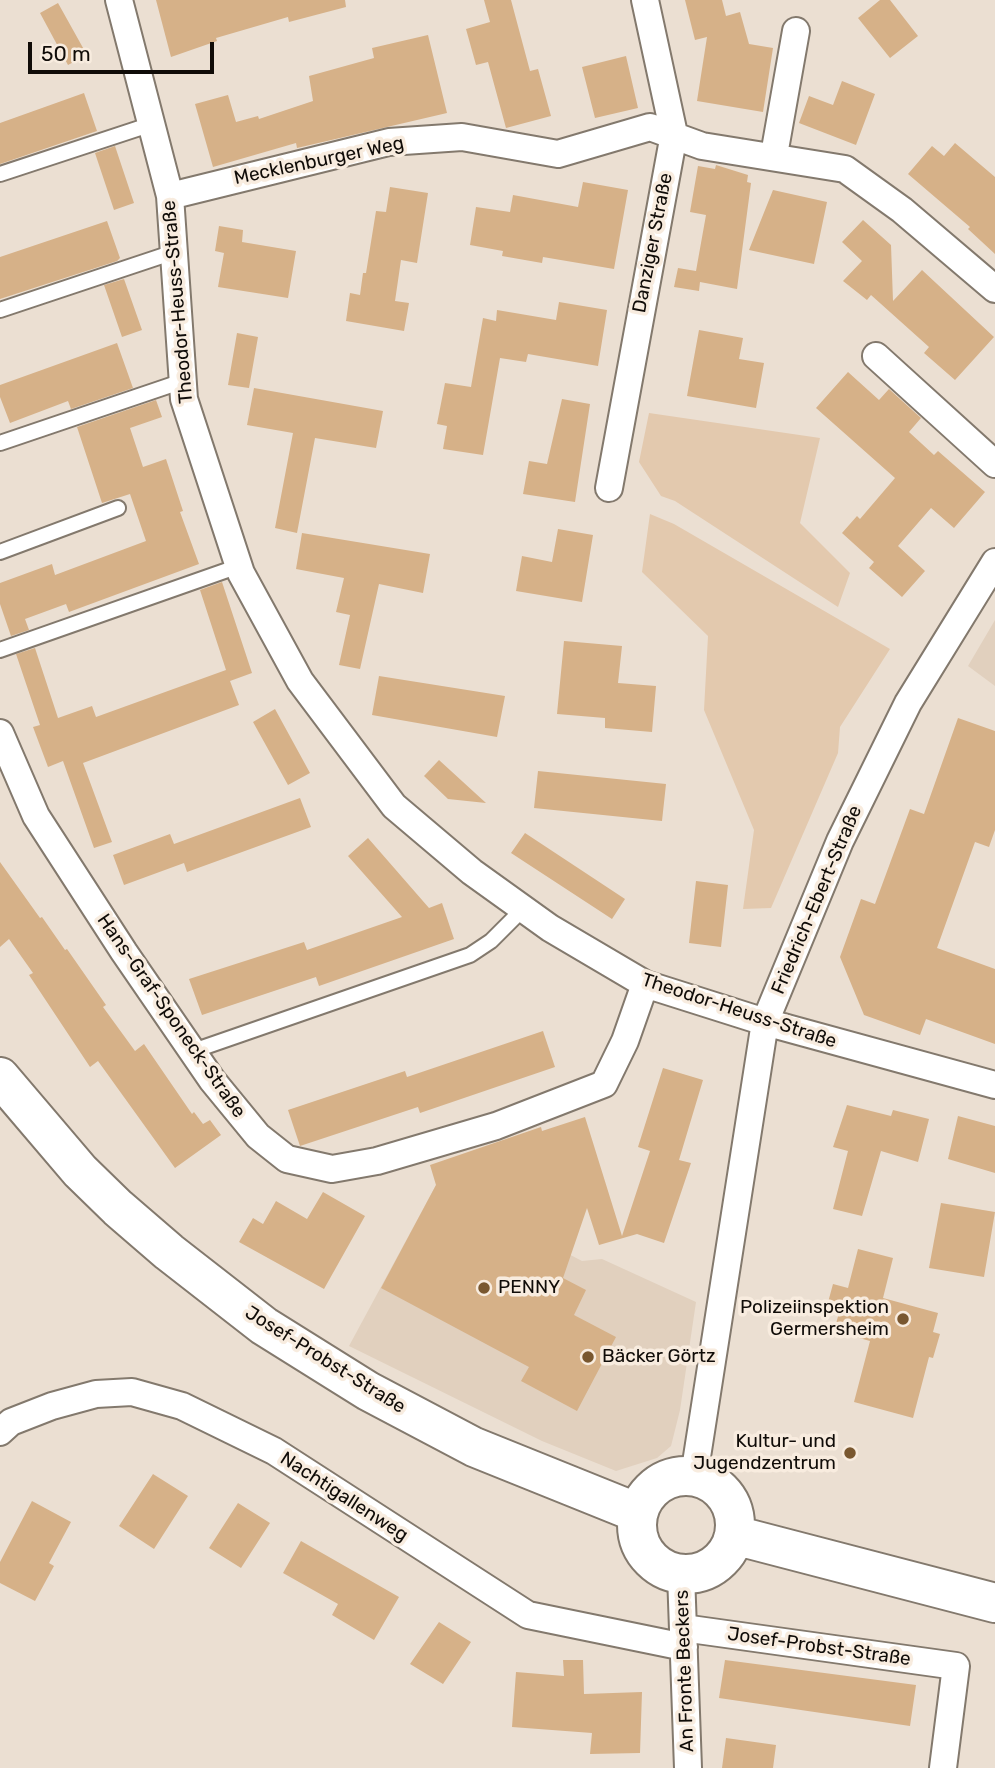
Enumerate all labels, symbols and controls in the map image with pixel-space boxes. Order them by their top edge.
scale bar [32,28,217,72]
text: 50 m [41,41,91,66]
street label: Mecklenburger Weg [232,132,406,190]
street label: Danziger Straße [628,171,678,315]
street label: Theodor-Heuss-Straße [158,199,198,405]
street label: Friedrich-Ebert-Straße [767,802,867,998]
street label: Hans-Graf-Sponeck-Straße [92,910,250,1122]
street label: Theodor-Heuss-Straße [639,969,839,1053]
place label: PENNY [498,1277,560,1299]
marker: PENNY [476,1280,492,1296]
place label: Polizeiinspektion Germersheim [740,1297,889,1341]
street label: Josef-Probst-Straße [241,1301,409,1419]
marker: Polizeiinspektion Germersheim [895,1311,911,1327]
place label: Bäcker Görtz [602,1346,716,1368]
marker: Bäcker Görtz [580,1349,596,1365]
place label: Kultur- und Jugendzentrum [693,1431,836,1475]
marker: Kultur- und Jugendzentrum [842,1445,858,1461]
street label: Nachtigallenweg [276,1447,412,1547]
street label: An Fronte Beckers [671,1589,699,1753]
street label: Josef-Probst-Straße [726,1623,912,1671]

